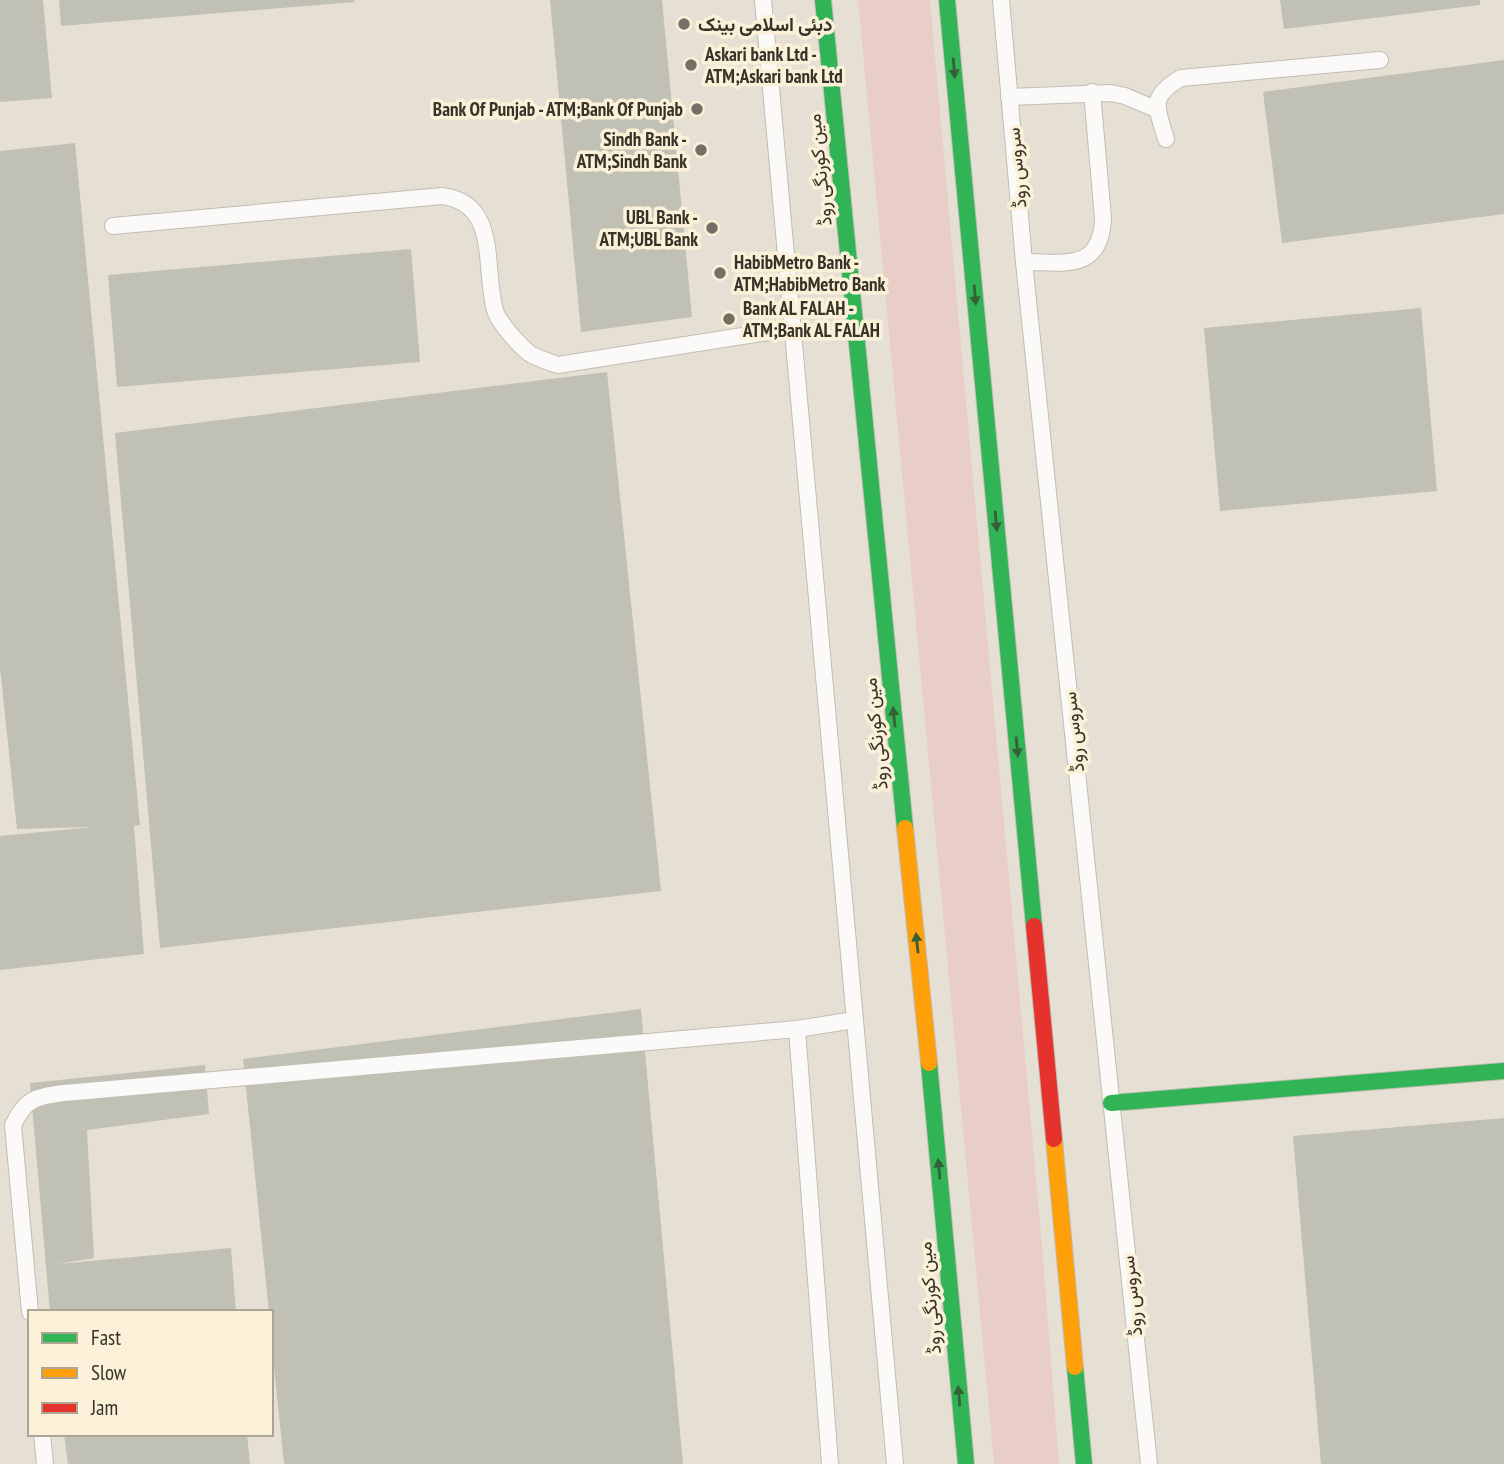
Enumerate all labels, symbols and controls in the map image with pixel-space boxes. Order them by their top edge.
place label: دبئی اسلامی بینک [698,12,832,36]
marker: دبئی اسلامی بینک [676,16,692,32]
place label: Askari bank Ltd - ATM;Askari bank Ltd [704,42,843,88]
marker: Askari bank Ltd - ATM;Askari bank Ltd [683,57,699,73]
one-way arrow [949,57,960,79]
place label: Bank Of Punjab - ATM;Bank Of Punjab [433,97,683,121]
marker: Bank Of Punjab - ATM;Bank Of Punjab [689,101,705,117]
street label: مین کورنگی روڈ [801,113,837,227]
place label: Sindh Bank - ATM;Sindh Bank [576,127,687,173]
street label: سروس روڈ [1001,127,1031,209]
marker: Sindh Bank - ATM;Sindh Bank [693,142,709,158]
place label: UBL Bank - ATM;UBL Bank [599,205,698,251]
marker: UBL Bank - ATM;UBL Bank [704,220,720,236]
place label: HabibMetro Bank - ATM;HabibMetro Bank [733,250,886,296]
marker: HabibMetro Bank - ATM;HabibMetro Bank [712,265,728,281]
one-way arrow [969,284,980,306]
place label: Bank AL FALAH - ATM;Bank AL FALAH [742,296,880,342]
marker: Bank AL FALAH - ATM;Bank AL FALAH [721,311,737,327]
one-way arrow [991,510,1002,532]
street label: مین کورنگی روڈ [857,677,893,791]
street label: سروس روڈ [1057,691,1089,773]
one-way arrow [888,705,899,727]
one-way arrow [1012,737,1023,759]
one-way arrow [911,932,922,954]
one-way arrow [933,1158,944,1180]
street label: مین کورنگی روڈ [912,1241,946,1355]
street label: سروس روڈ [1115,1255,1147,1337]
legend [28,1310,273,1436]
text: Fast [91,1324,121,1351]
text: Slow [91,1359,127,1386]
one-way arrow [954,1385,965,1407]
text: Jam [90,1394,118,1421]

